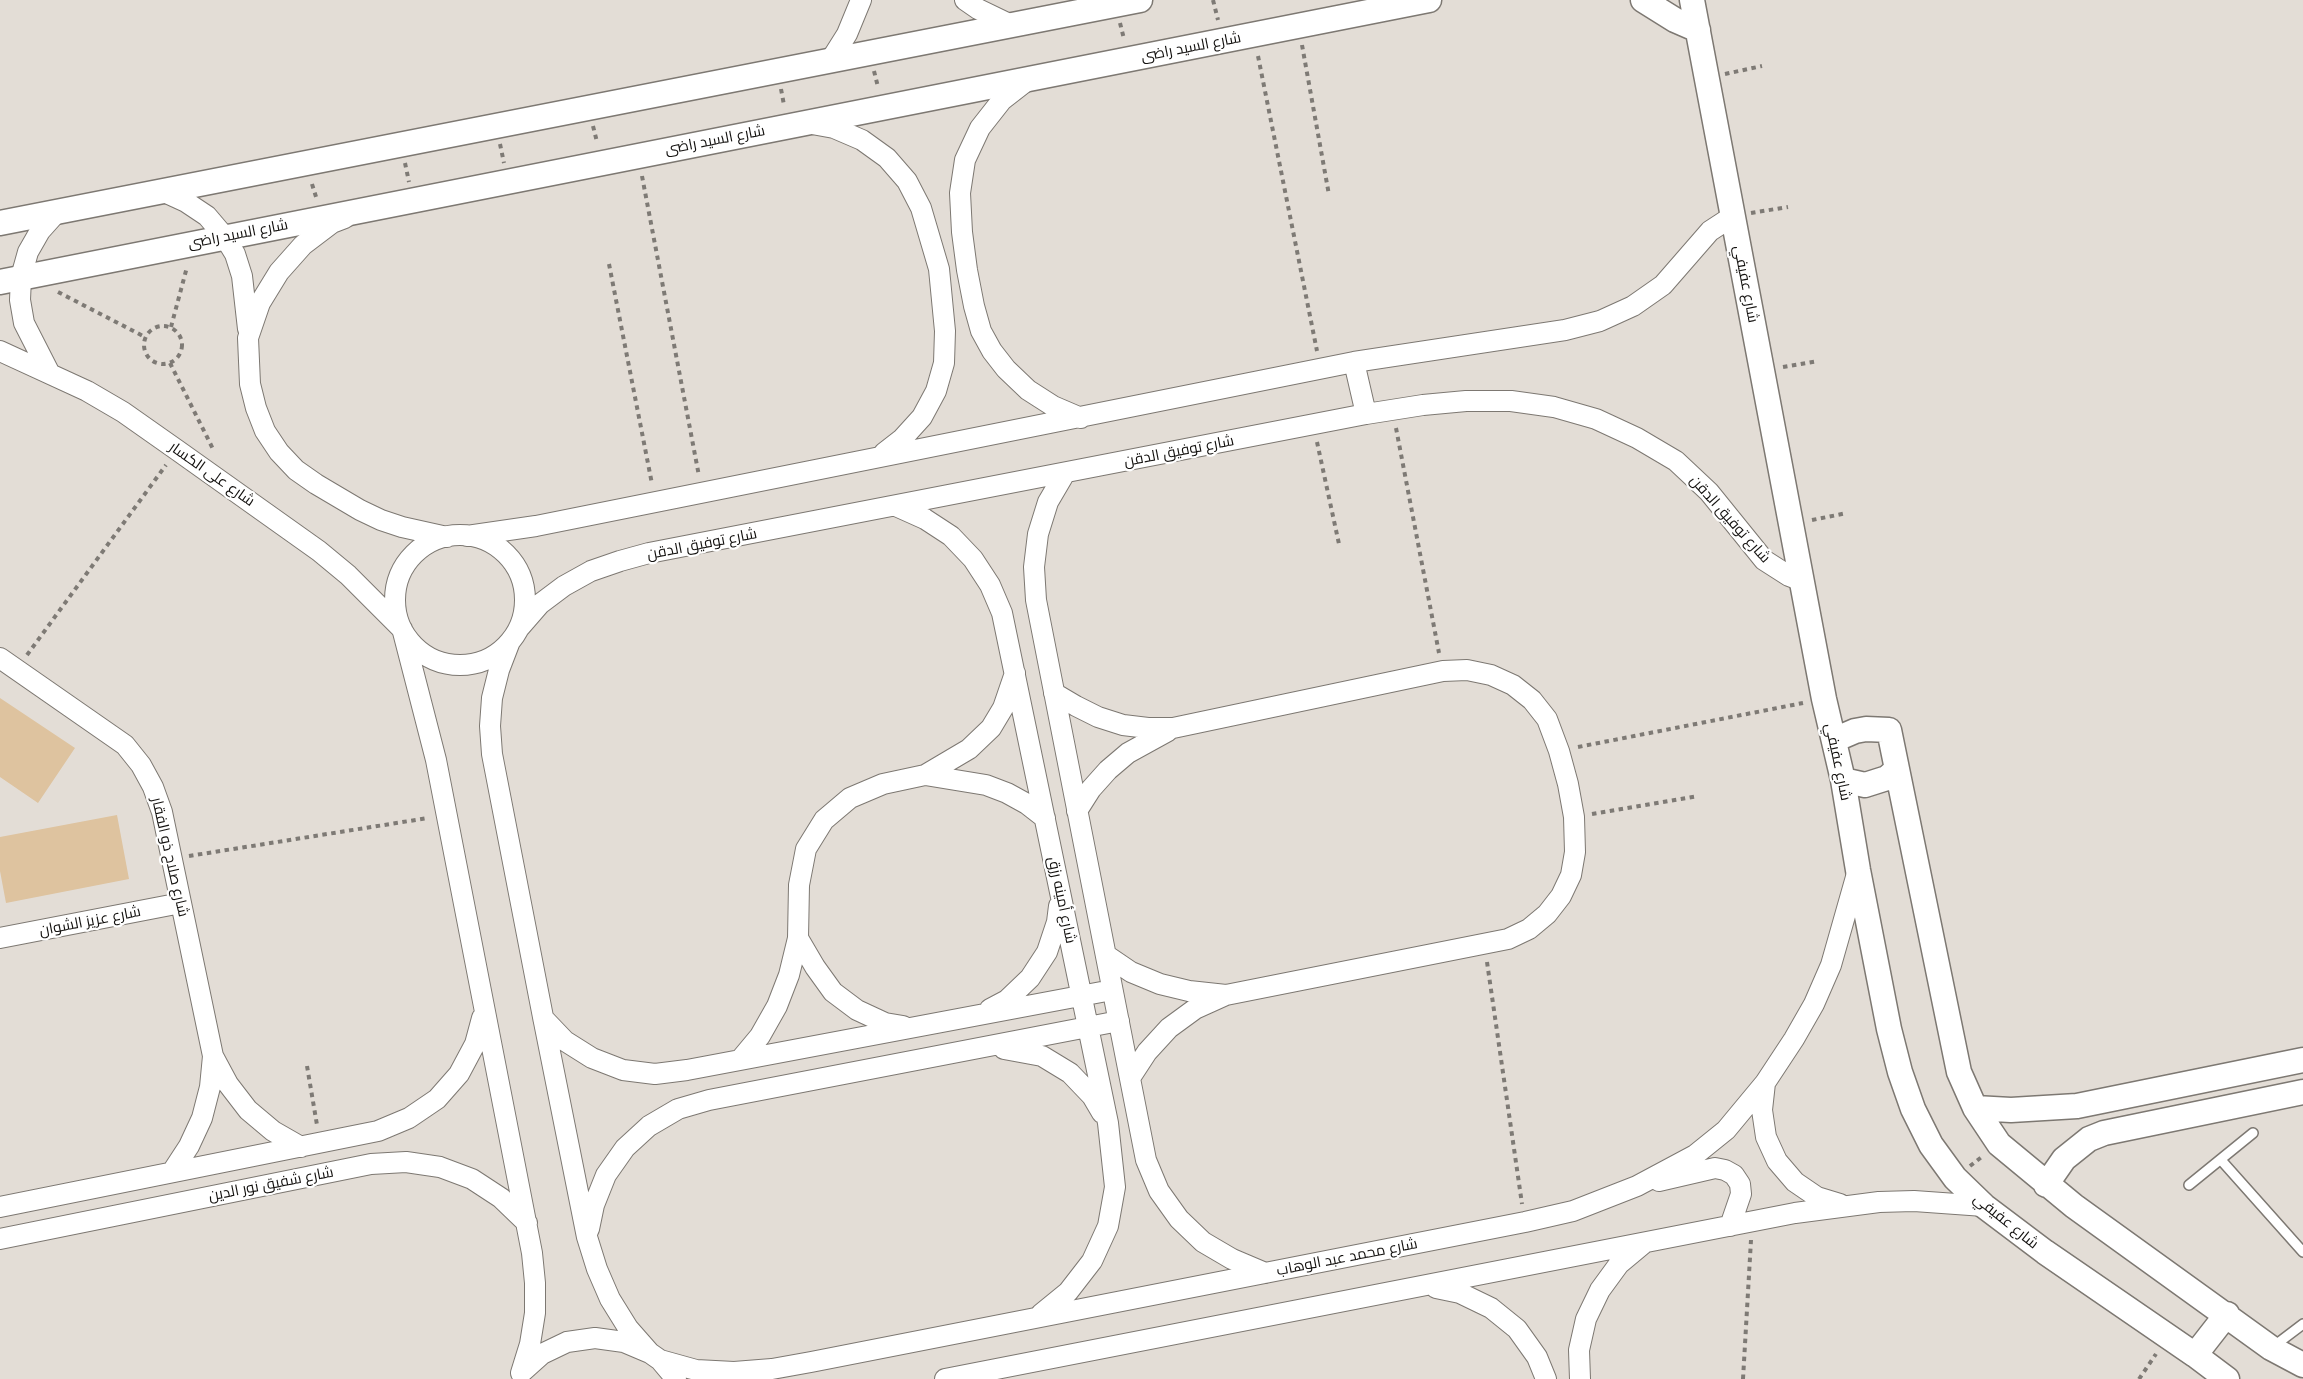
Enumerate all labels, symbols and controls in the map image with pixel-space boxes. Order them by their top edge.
street label: شارع السيد راضى [1139,28,1243,66]
street label: شارع السيد راضى [663,121,767,159]
street label: شارع السيد راضى [186,215,290,253]
street label: شارع عفيفي [1730,244,1762,324]
street label: شارع توفيق الدقن [1122,432,1236,470]
street label: شارع على الكسار [166,438,258,510]
street label: شارع توفيق الدقن [1686,471,1774,567]
street label: شارع توفيق الدقن [645,525,759,563]
street label: شارع عفيفي [1821,722,1855,802]
street label: شارع صلاح ذو الفقار [147,795,193,919]
street label: شارع أمينه رزق [1044,855,1080,945]
street label: شارع عزيز الشوان [38,902,142,940]
street label: شارع شفيق نور الدين [207,1163,335,1205]
street label: شارع عفيفي [1970,1189,2042,1253]
street label: شارع محمد عبد الوهاب [1275,1235,1419,1279]

